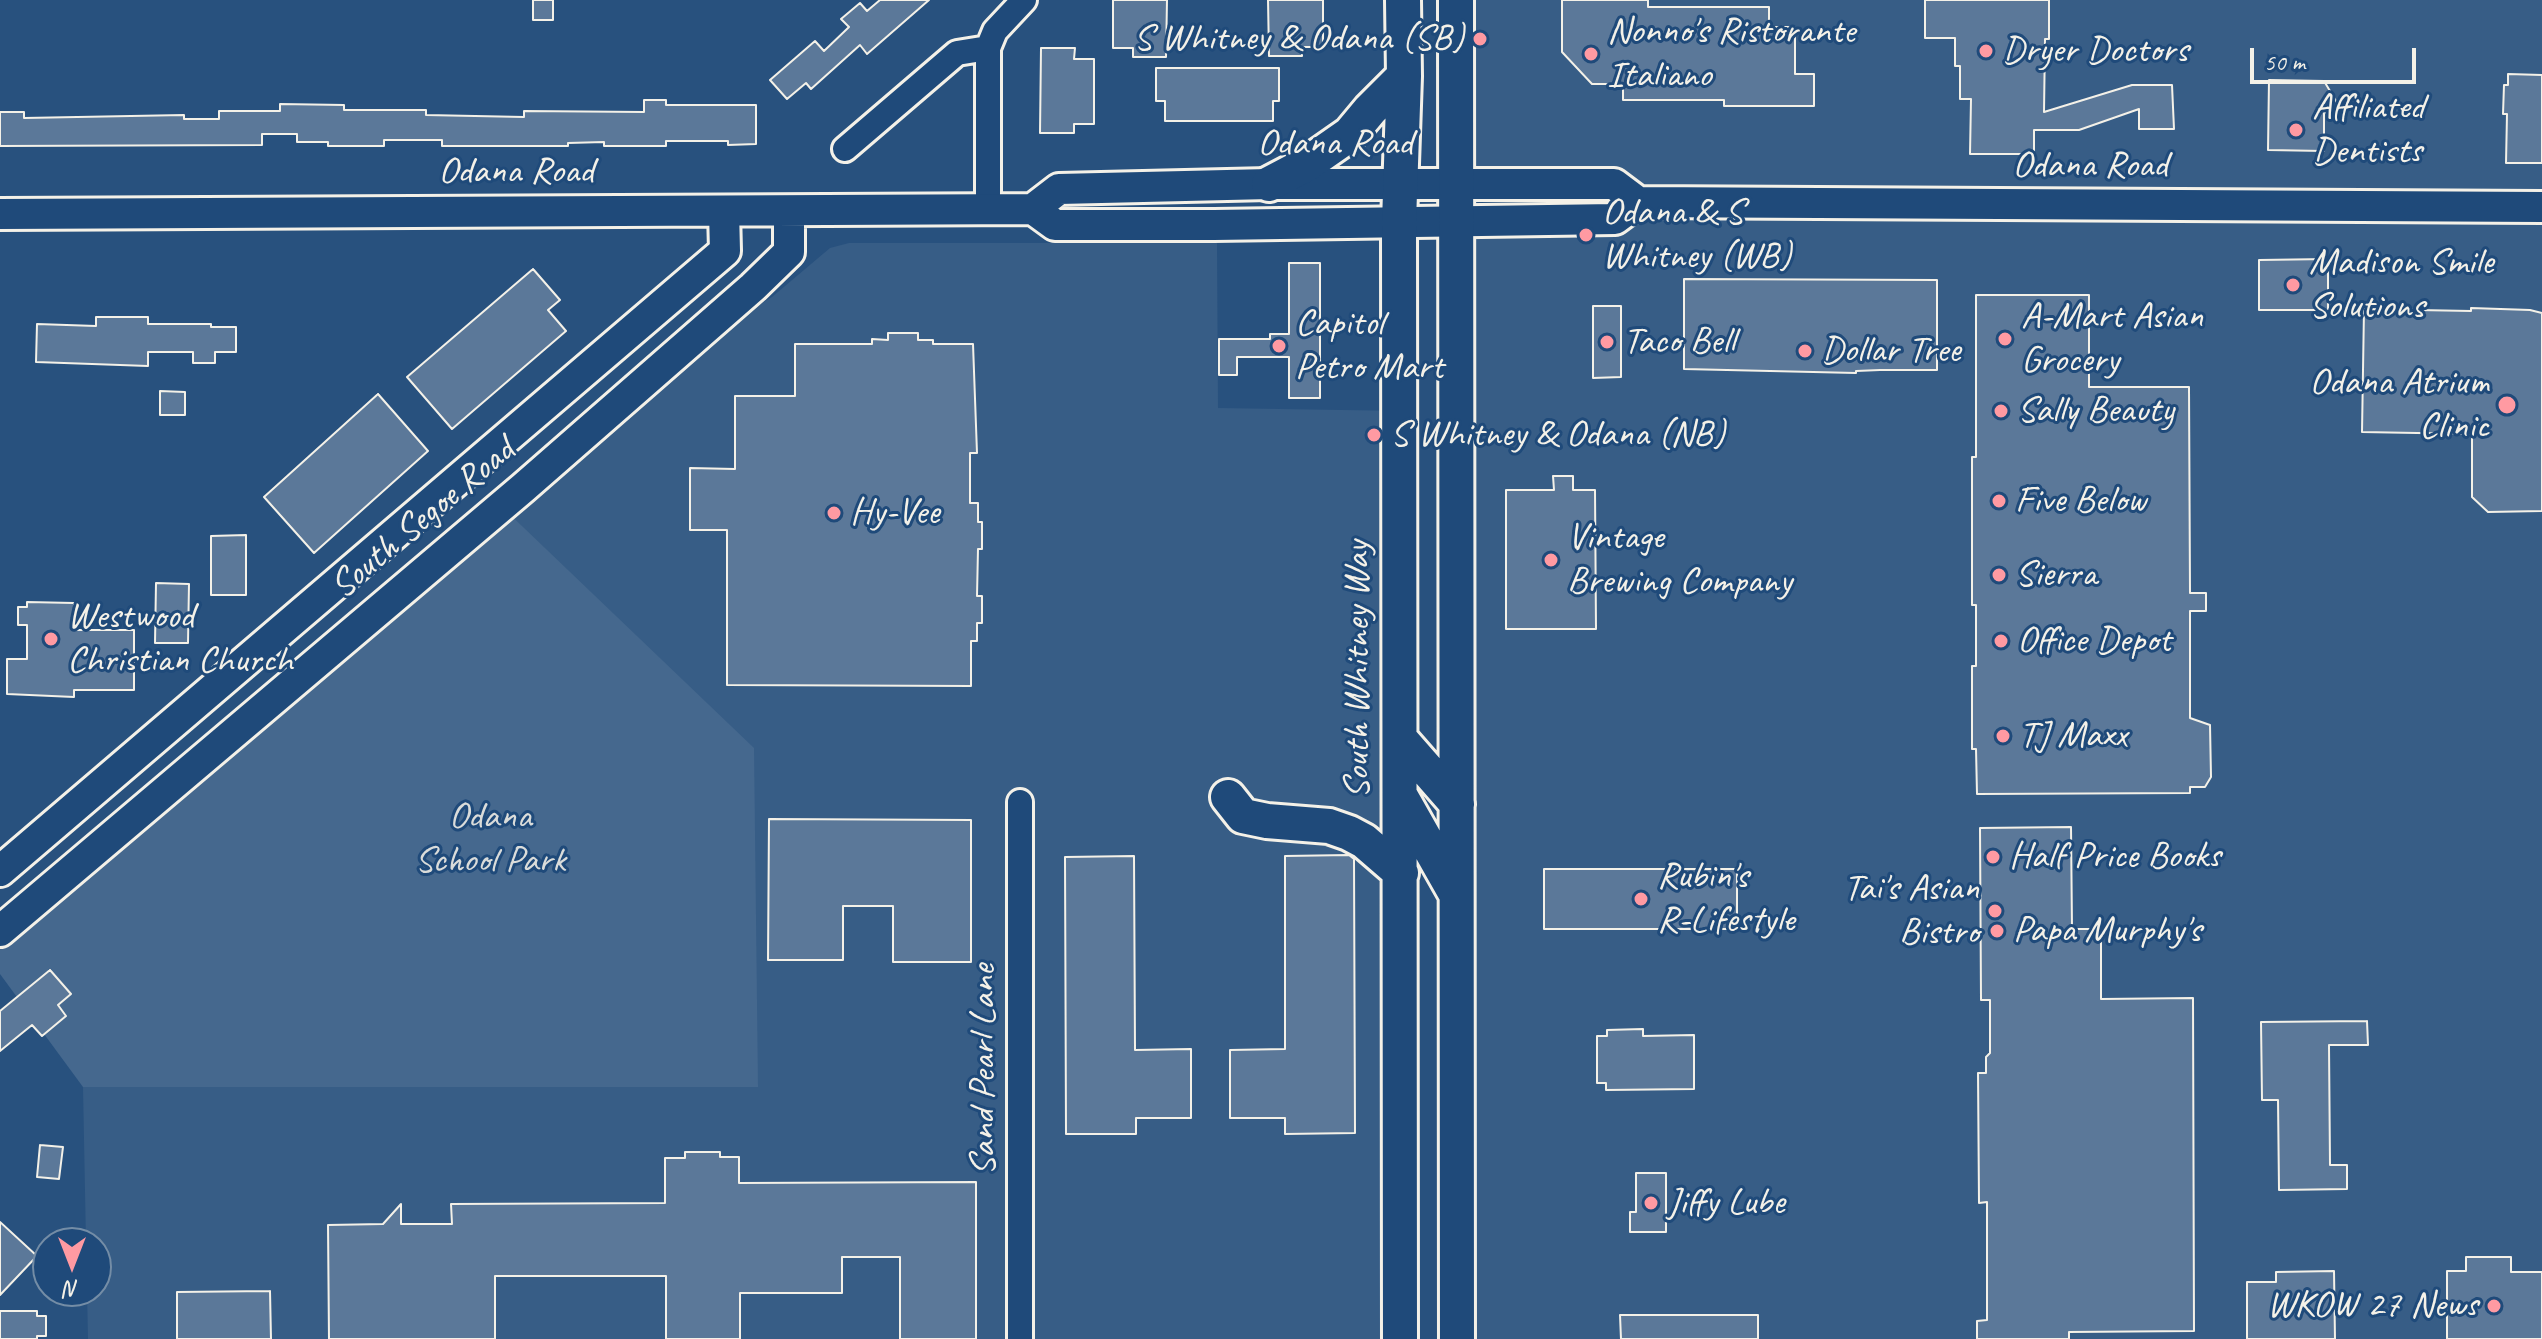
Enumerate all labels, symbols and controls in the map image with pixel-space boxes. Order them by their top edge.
place label: Nonno's Ristorante Italiano [1607,9,1855,98]
place label: S Whitney & Odana (SB) [1133,16,1464,62]
place label: Dryer Doctors [2002,28,2188,74]
marker: S Whitney & Odana (SB) [1471,30,1489,48]
scale bar [2254,32,2420,82]
marker: Dryer Doctors [1977,42,1995,60]
marker: Nonno's Ristorante Italiano [1582,45,1600,63]
text: 50 m [2264,47,2305,77]
place label: Affiliated Dentists [2312,85,2425,174]
street label: Odana Road [1257,121,1413,167]
marker: Affiliated Dentists [2287,121,2305,139]
street label: Odana Road [2012,143,2168,189]
street label: Odana Road [438,149,594,195]
place label: Odana & S Whitney (WB) [1602,190,1791,280]
marker: Odana & S Whitney (WB) [1577,226,1595,244]
place label: Madison Smile Solutions [2309,240,2493,330]
marker: Madison Smile Solutions [2284,276,2302,294]
place label: A-Mart Asian Grocery [2021,294,2203,384]
place label: Capitol Petro Mart [1295,301,1443,390]
place label: Taco Bell [1623,319,1735,365]
place label: Dollar Tree [1821,328,1960,374]
marker: A-Mart Asian Grocery [1996,330,2014,348]
marker: Taco Bell [1598,333,1616,351]
marker: Capitol Petro Mart [1270,337,1288,355]
marker: Dollar Tree [1796,342,1814,360]
place label: Odana Atrium Clinic [2309,360,2489,450]
place label: Sally Beauty [2017,388,2174,434]
marker: Odana Atrium Clinic [2496,394,2518,416]
marker: Sally Beauty [1992,402,2010,420]
place label: S Whitney & Odana (NB) [1390,412,1725,458]
marker: S Whitney & Odana (NB) [1365,426,1383,444]
street label: South Segoe Road [322,429,524,609]
place label: Five Below [2015,478,2146,524]
place label: Hy-Vee [850,490,939,536]
marker: Five Below [1990,492,2008,510]
marker: Hy-Vee [825,504,843,522]
place label: Vintage Brewing Company [1567,515,1792,604]
street label: South Whitney Way [1335,541,1381,799]
marker: Vintage Brewing Company [1542,551,1560,569]
place label: Sierra [2015,552,2097,598]
marker: Sierra [1990,566,2008,584]
place label: Westwood Christian Church [67,594,293,684]
place label: Office Depot [2017,618,2171,664]
marker: Westwood Christian Church [42,630,60,648]
marker: Office Depot [1992,632,2010,650]
place label: TJ Maxx [2019,713,2127,759]
marker: TJ Maxx [1994,727,2012,745]
park label: Odana School Park [414,794,566,884]
place label: Half Price Books [2009,834,2221,880]
marker: Half Price Books [1984,848,2002,866]
place label: Rubin's R-Lifestyle [1657,854,1795,944]
place label: Tai's Asian Bistro [1844,866,1979,956]
marker: Rubin's R-Lifestyle [1632,890,1650,908]
marker: Tai's Asian Bistro [1986,902,2004,920]
place label: Papa Murphy's [2013,908,2201,954]
marker: Papa Murphy's [1988,922,2006,940]
street label: Sand Pearl Lane [961,964,1007,1176]
place label: Jiffy Lube [1667,1180,1784,1226]
marker: Jiffy Lube [1642,1194,1660,1212]
north arrow [32,1227,112,1307]
text: N [65,1275,79,1303]
place label: WKOW 27 News [2267,1283,2478,1329]
marker: WKOW 27 News [2485,1297,2503,1315]

